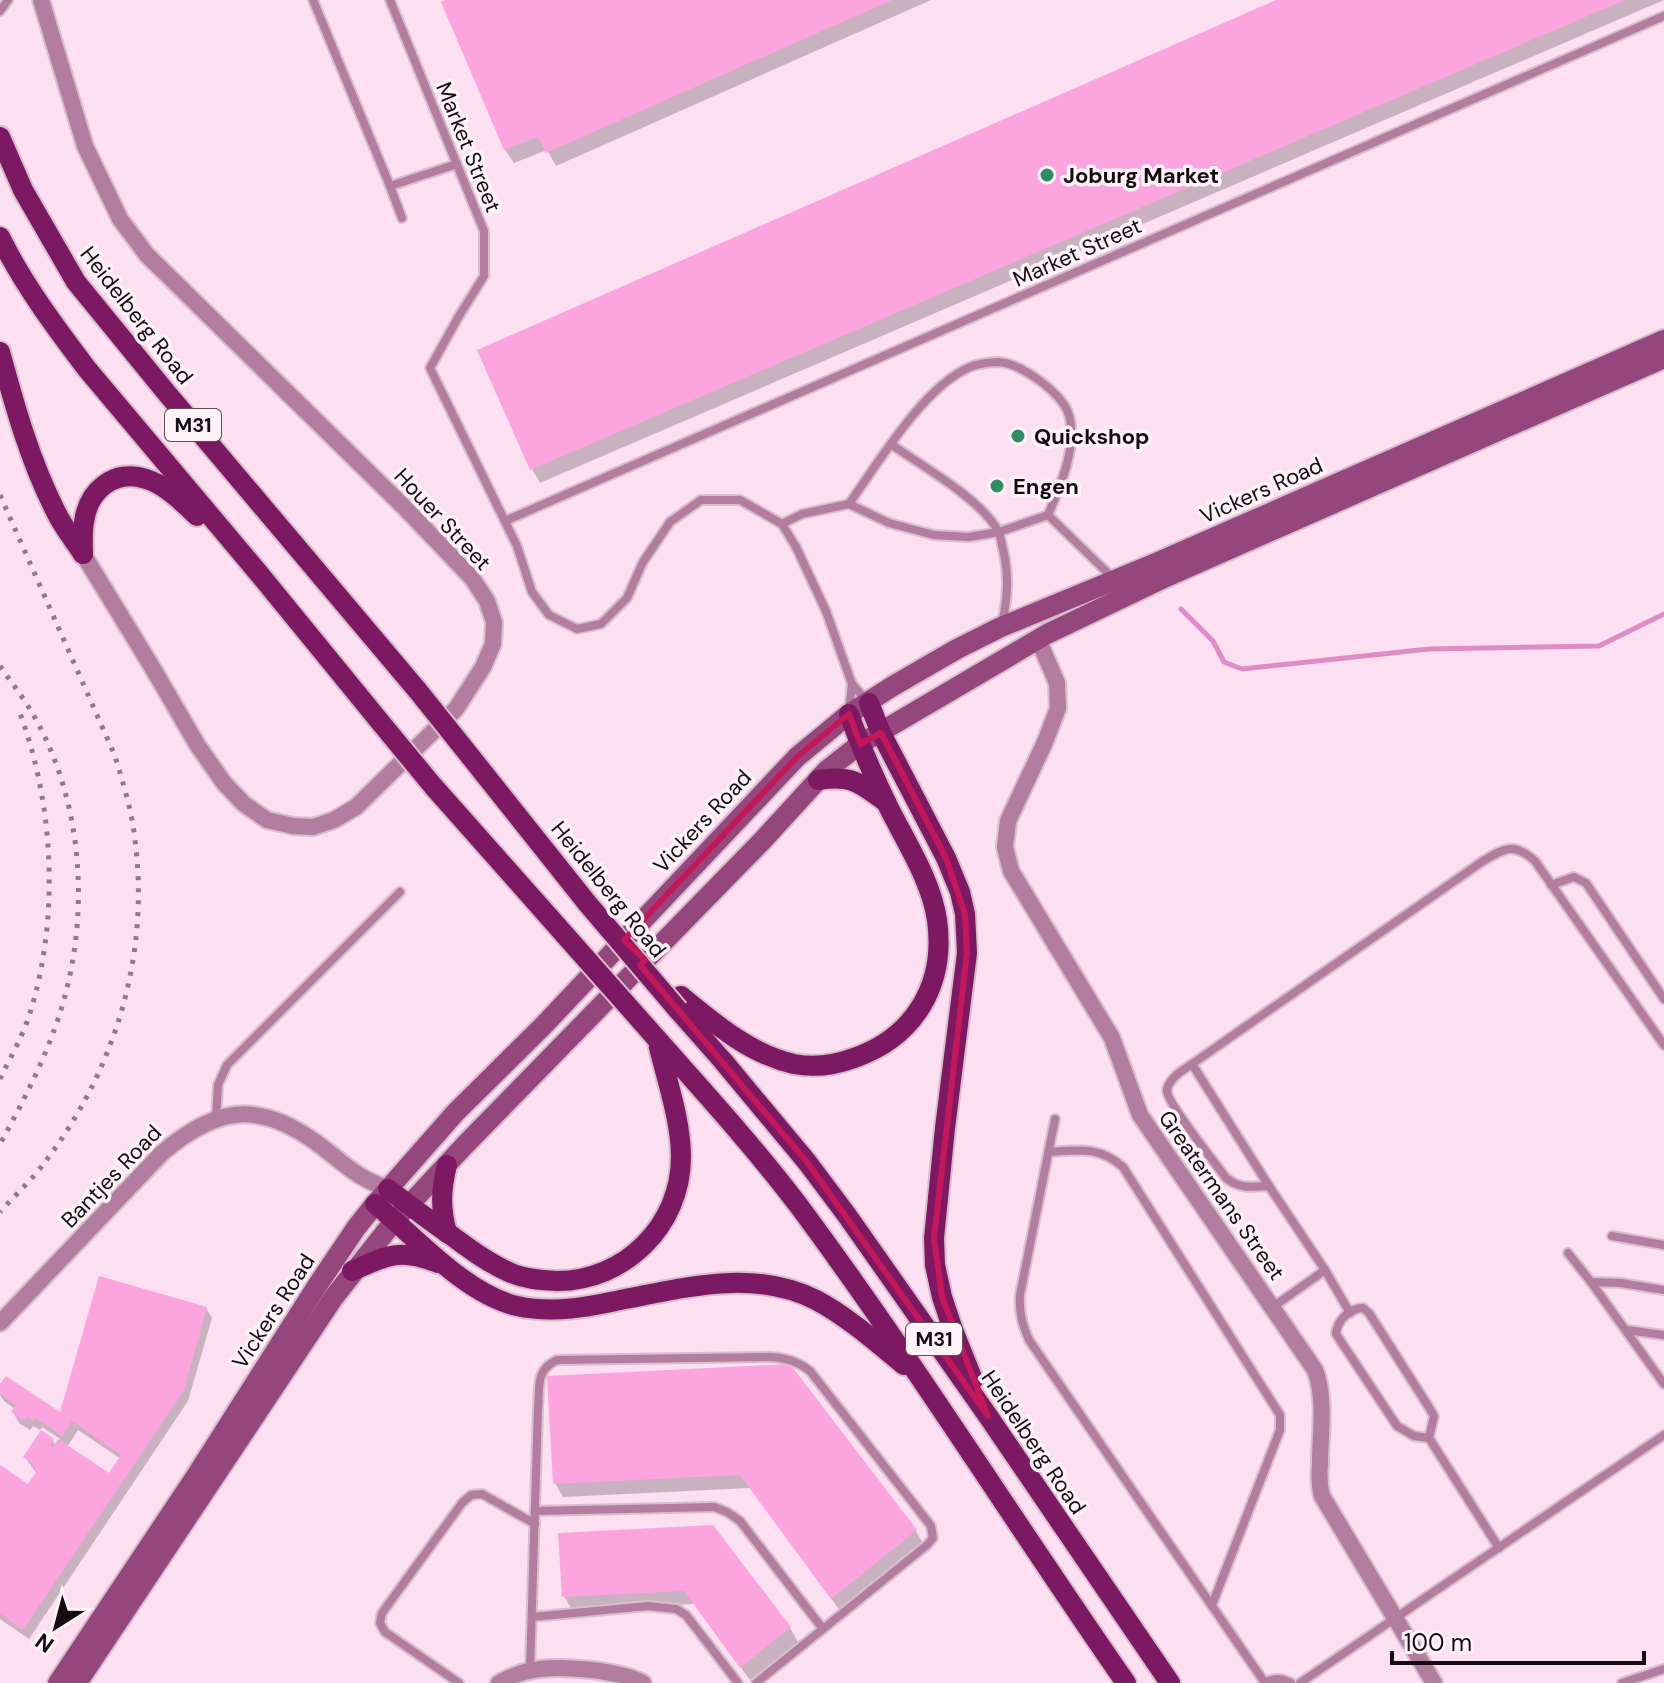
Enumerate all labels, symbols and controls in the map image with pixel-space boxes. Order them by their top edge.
street label: Market Street [429,78,508,217]
place label: Joburg Market [1063,161,1219,190]
marker: Joburg Market [1038,166,1056,184]
street label: Market Street [1008,211,1146,294]
street label: Heidelberg Road [74,240,200,390]
road number: M31 [165,409,221,441]
place label: Quickshop [1034,422,1150,451]
marker: Quickshop [1009,427,1027,445]
street label: Vickers Road [1195,450,1327,530]
street label: Houer Street [388,462,497,577]
place label: Engen [1013,472,1079,501]
marker: Engen [988,477,1006,495]
street label: Vickers Road [647,763,758,879]
street label: Heidelberg Road [545,815,673,964]
street label: Greatermans Street [1152,1105,1291,1286]
street label: Bantjes Road [55,1119,168,1234]
street label: Vickers Road [225,1248,321,1374]
road number: M31 [906,1323,962,1355]
street label: Heidelberg Road [975,1365,1092,1520]
north arrow [16,1587,96,1667]
scale bar [1392,1615,1644,1665]
text: N [30,1626,60,1659]
text: 100 m [1404,1627,1472,1658]

